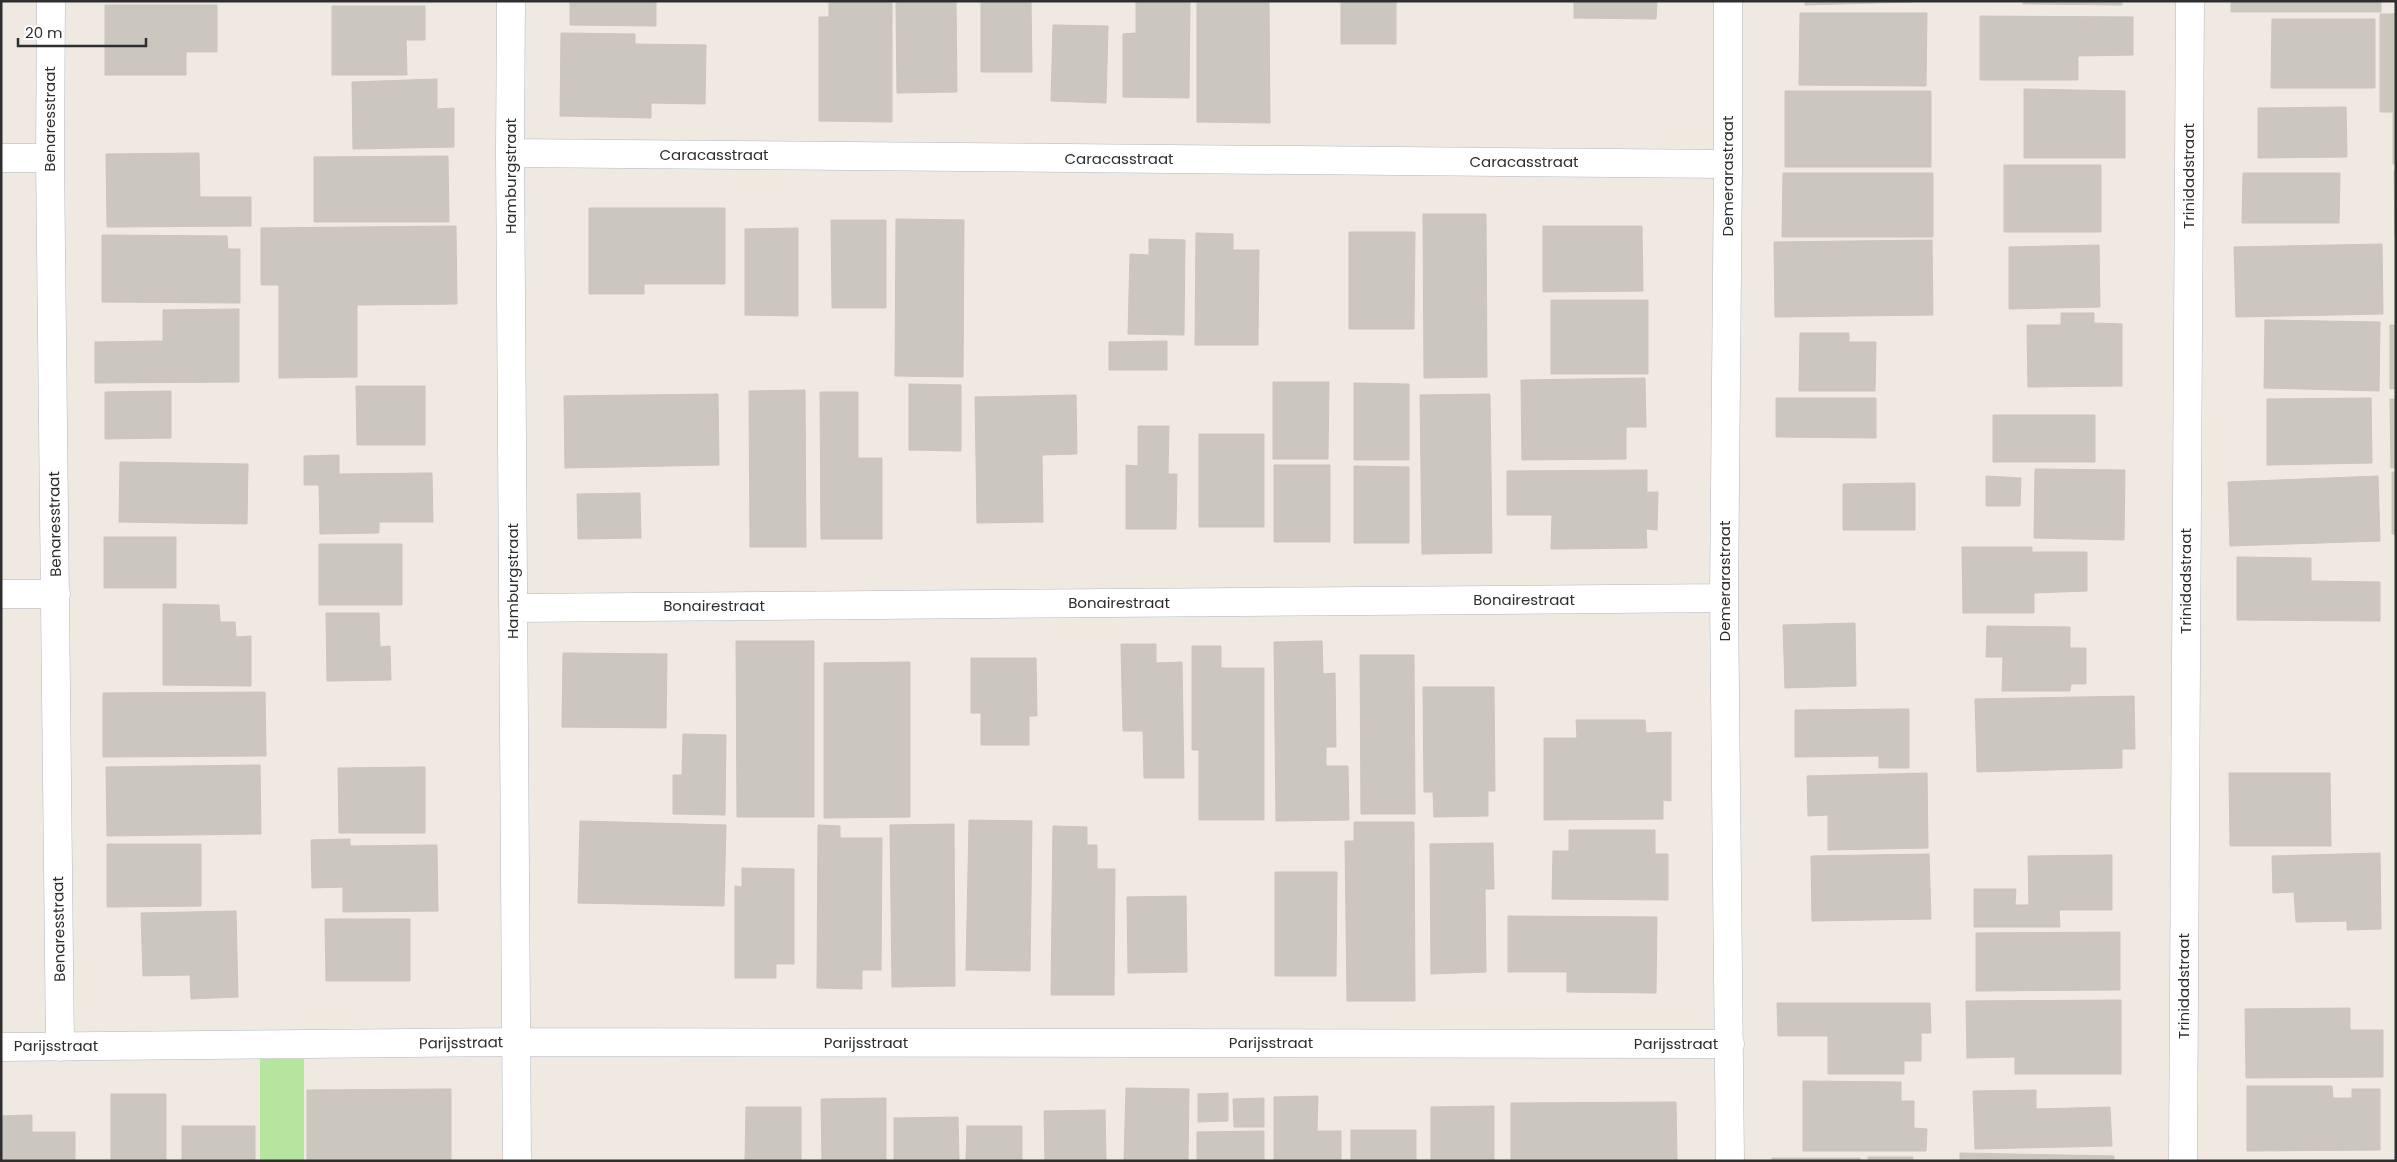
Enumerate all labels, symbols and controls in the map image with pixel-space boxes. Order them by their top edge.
scale bar [18,15,145,47]
text: 20 m [25,22,63,43]
street label: Benaresstraat [39,66,60,172]
street label: Demerarastraat [1717,116,1738,236]
street label: Hamburgstraat [500,118,521,234]
street label: Trinidadstraat [2178,123,2199,229]
street label: Caracasstraat [659,144,769,165]
street label: Caracasstraat [1064,148,1174,169]
street label: Caracasstraat [1469,151,1579,172]
street label: Benaresstraat [43,471,66,577]
street label: Demerarastraat [1714,521,1735,641]
street label: Hamburgstraat [502,523,523,639]
street label: Trinidadstraat [2175,528,2196,634]
street label: Bonairestraat [1473,589,1575,610]
street label: Bonairestraat [1068,592,1170,613]
street label: Bonairestraat [663,595,765,616]
street label: Benaresstraat [47,876,70,982]
street label: Trinidadstraat [2173,933,2194,1039]
street label: Parijsstraat [419,1031,503,1054]
street label: Parijsstraat [824,1032,908,1053]
street label: Parijsstraat [1229,1032,1313,1053]
street label: Parijsstraat [1634,1033,1718,1054]
street label: Parijsstraat [14,1035,98,1056]

